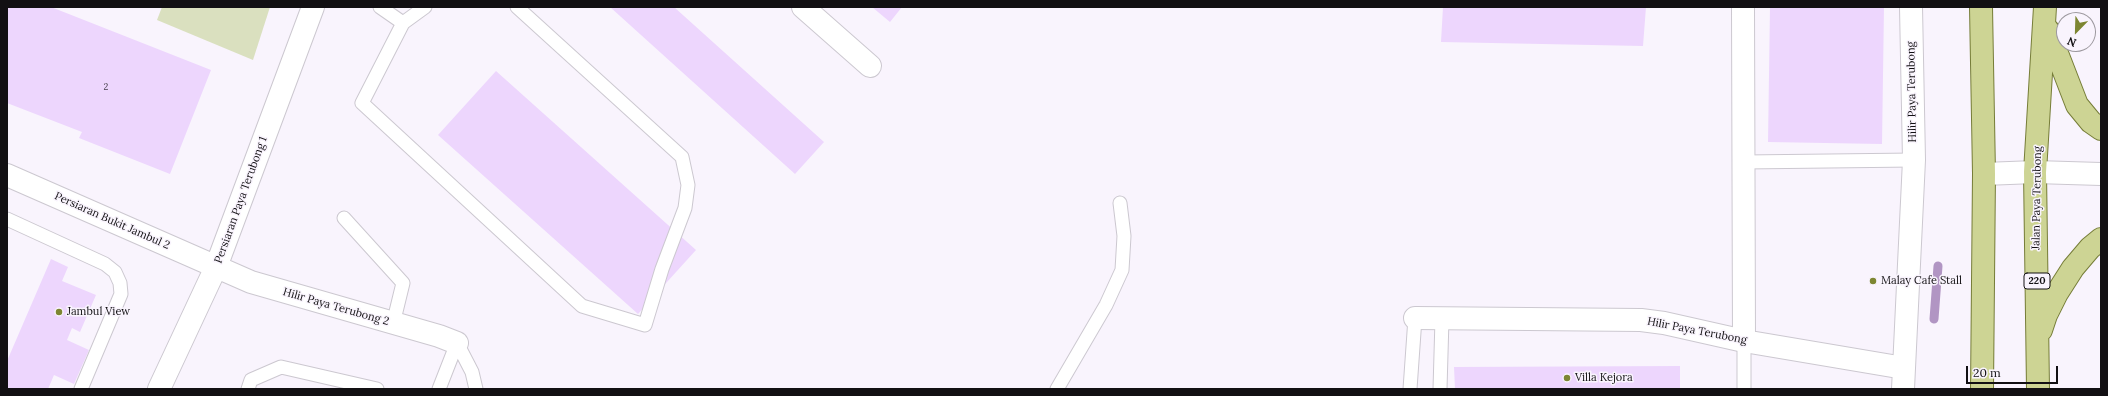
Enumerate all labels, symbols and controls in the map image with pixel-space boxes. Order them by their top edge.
north arrow [2056,12,2096,52]
text: N [2065,34,2078,50]
street label: Hilir Paya Terubong [1905,41,1919,143]
house number: 2 [104,82,108,92]
street label: Persiaran Paya Terubong 1 [212,135,270,265]
street label: Jalan Paya Terubong [2029,146,2045,250]
street label: Persiaran Bukit Jambul 2 [52,190,172,252]
road number: 220 [2024,273,2050,289]
place label: Malay Cafe Stall [1881,274,1962,288]
marker: Malay Cafe Stall [1868,276,1878,286]
street label: Hilir Paya Terubong 2 [281,285,391,329]
place label: Jambul View [67,305,130,319]
marker: Jambul View [54,307,64,317]
street label: Hilir Paya Terubong [1646,315,1748,347]
scale bar [1968,358,2060,384]
text: 20 m [1973,365,2001,380]
place label: Villa Kejora [1575,371,1633,385]
marker: Villa Kejora [1562,373,1572,383]

